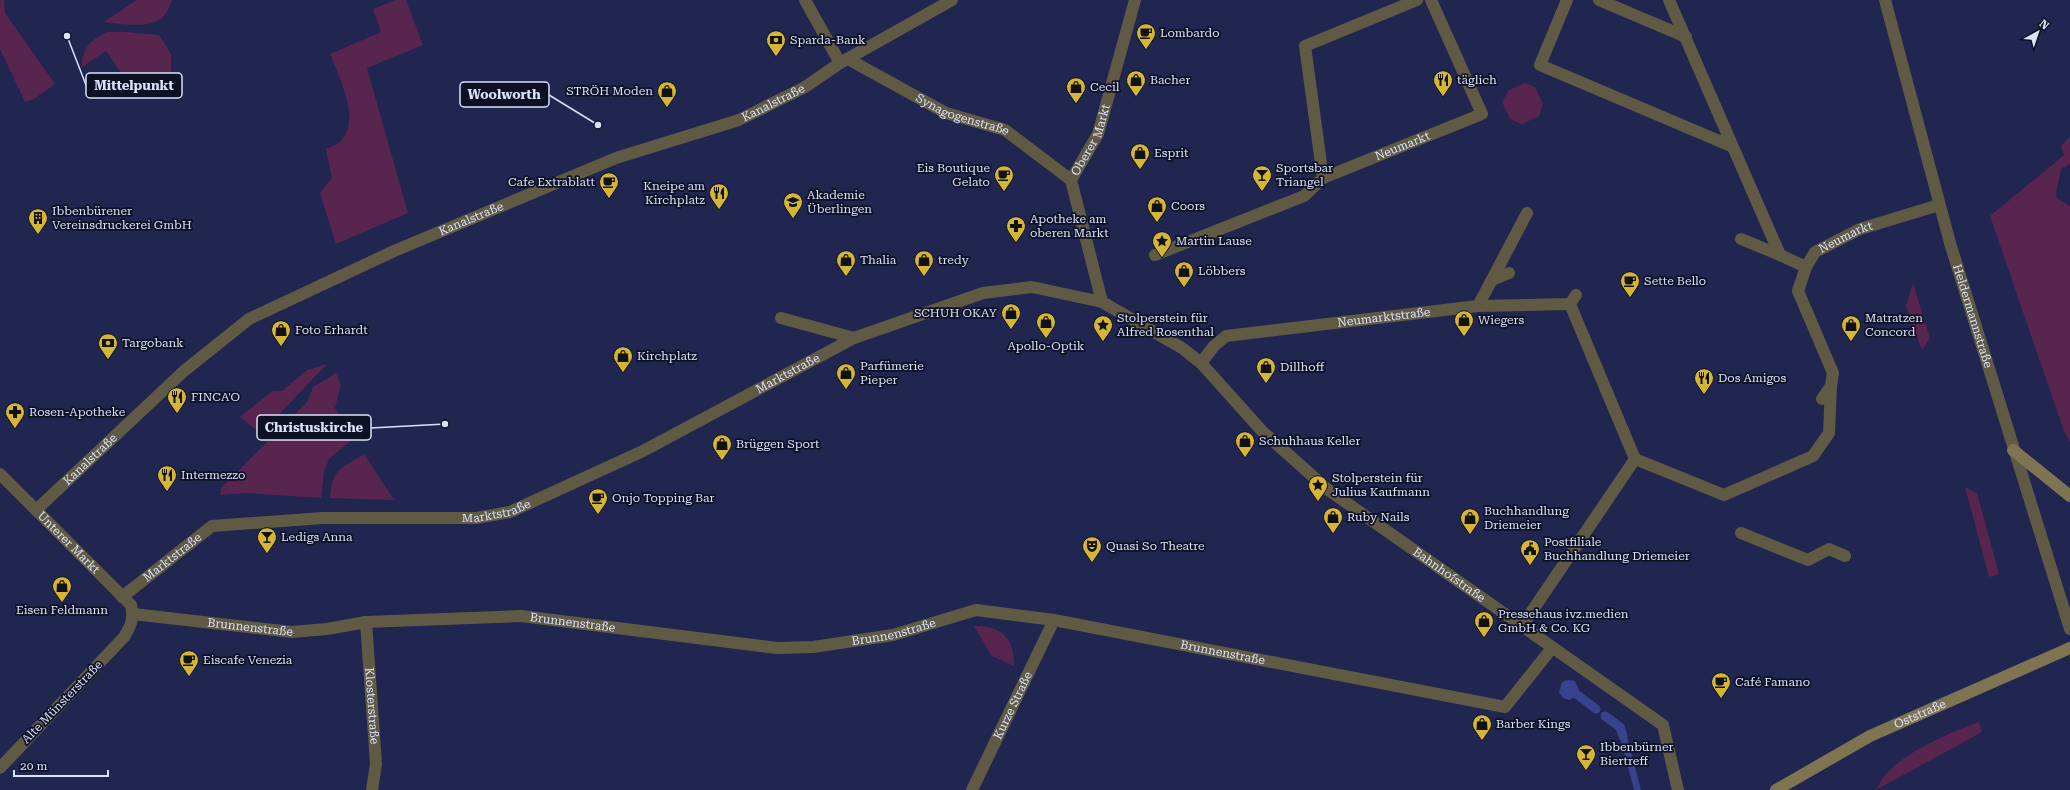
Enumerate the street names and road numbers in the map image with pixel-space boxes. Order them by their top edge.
street label: Kanalstraße [739,81,807,125]
street label: Synagogenstraße [913,91,1013,138]
street label: Oberer Markt [1068,102,1113,178]
street label: Neumarkt [1373,129,1432,163]
street label: Kanalstraße [437,199,506,238]
street label: Neumarkt [1816,218,1875,256]
street label: Heldermannstraße [1950,262,1996,370]
street label: Neumarktstraße [1337,305,1432,330]
street label: Marktstraße [753,350,823,396]
street label: Kanalstraße [60,430,120,488]
street label: Marktstraße [462,496,533,525]
street label: Unterer Markt [35,509,103,577]
street label: Marktstraße [140,530,205,585]
street label: Bahnhofstraße [1410,545,1488,605]
street label: Brunnenstraße [529,610,617,635]
street label: Brunnenstraße [207,615,294,639]
street label: Brunnenstraße [851,615,938,648]
street label: Brunnenstraße [1179,638,1267,668]
street label: Alte Münsterstraße [19,657,106,746]
street label: Klosterstraße [362,667,382,745]
street label: Kurze Straße [991,669,1035,741]
street label: Oststraße [1892,696,1948,732]

